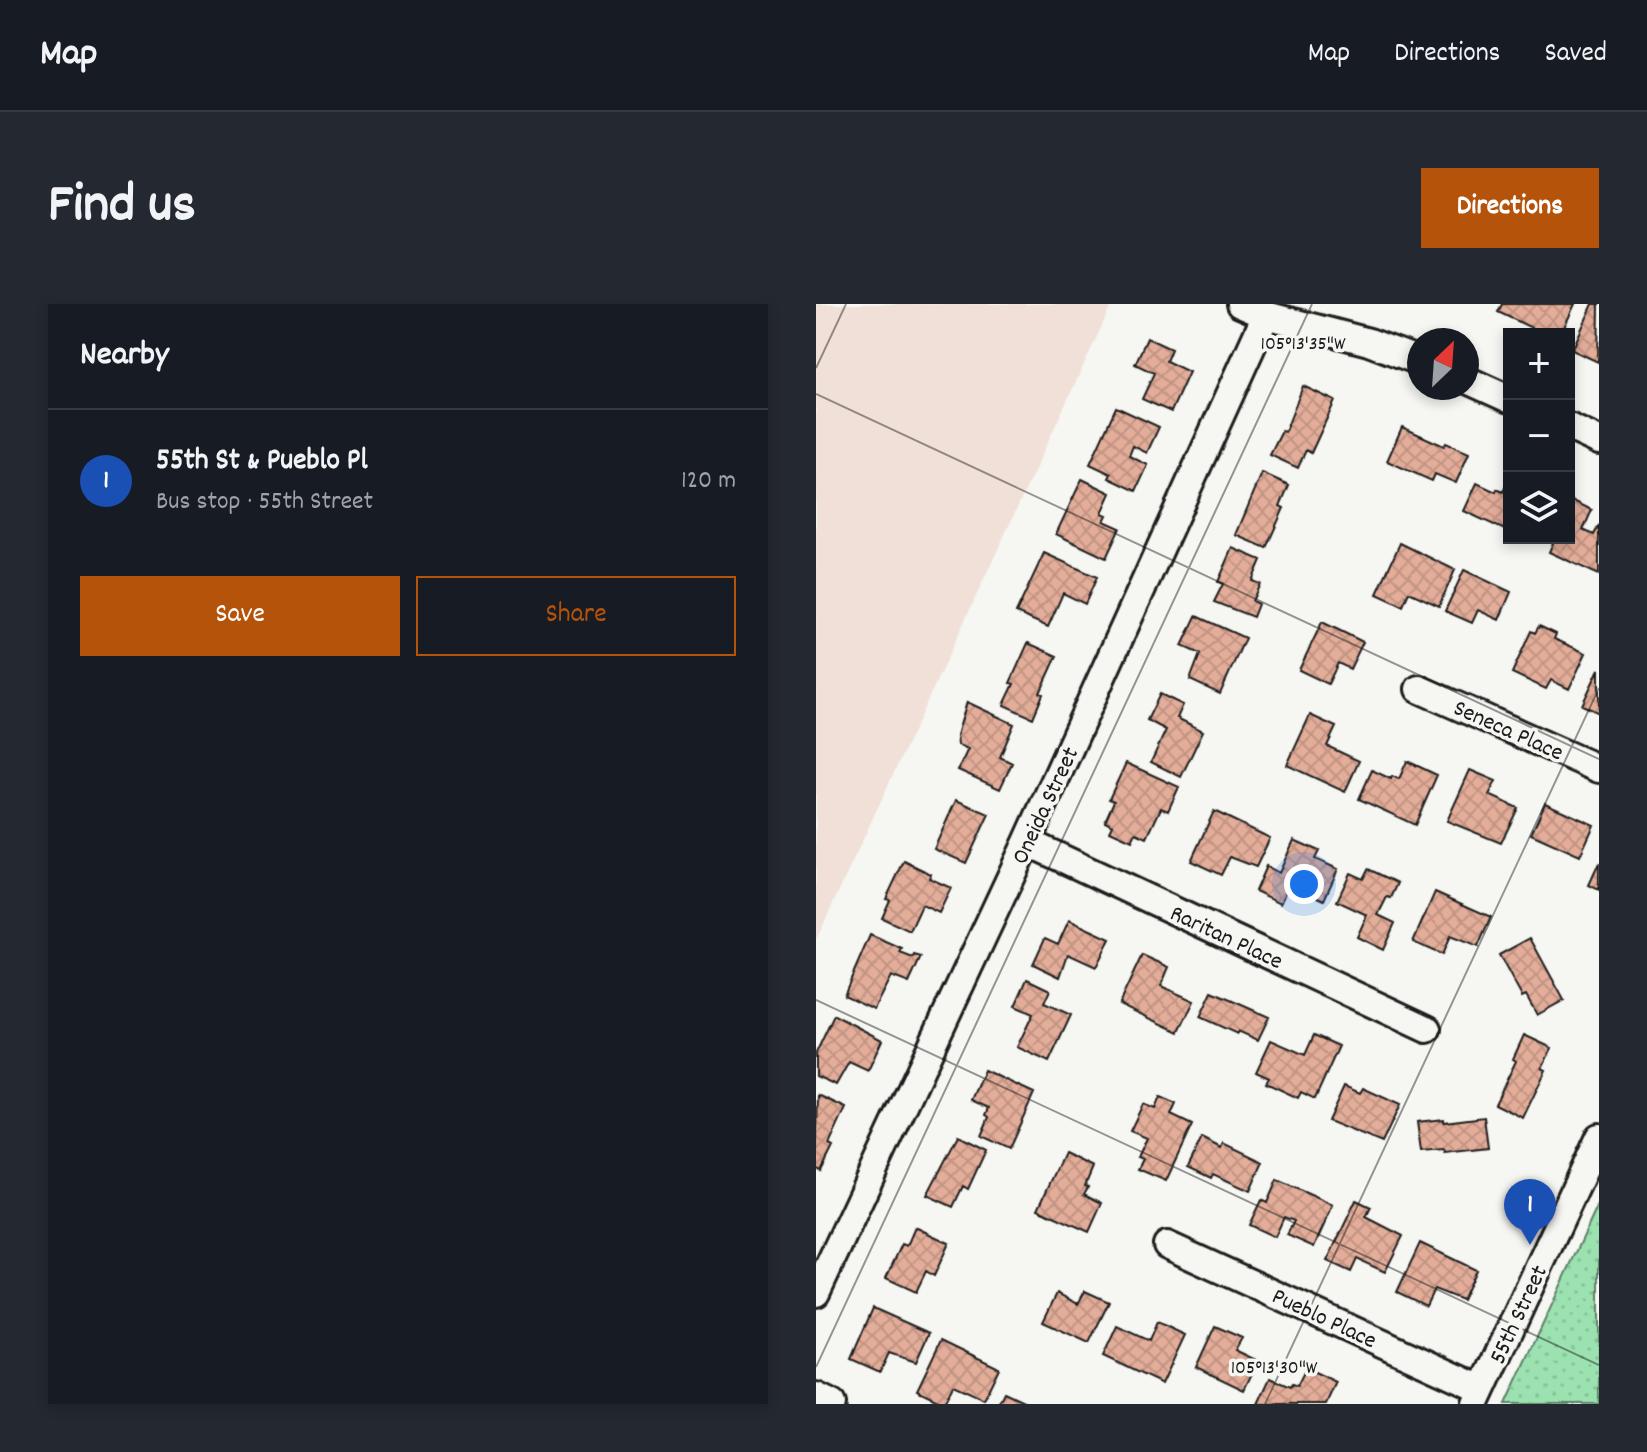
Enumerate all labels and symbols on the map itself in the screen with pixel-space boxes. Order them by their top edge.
north arrow [1407,328,1479,400]
text: 105°13'35"W [1261,331,1346,359]
street label: Seneca Place [1447,692,1568,771]
street label: Oneida Street [1005,742,1089,871]
your location [1284,864,1324,904]
street label: Raritan Place [1164,898,1288,980]
pin: 1 [1504,1179,1556,1245]
street label: 55th Street [1482,1260,1558,1370]
street label: Pueblo Place [1266,1281,1382,1359]
text: 105°13'30"W [1231,1355,1318,1383]

